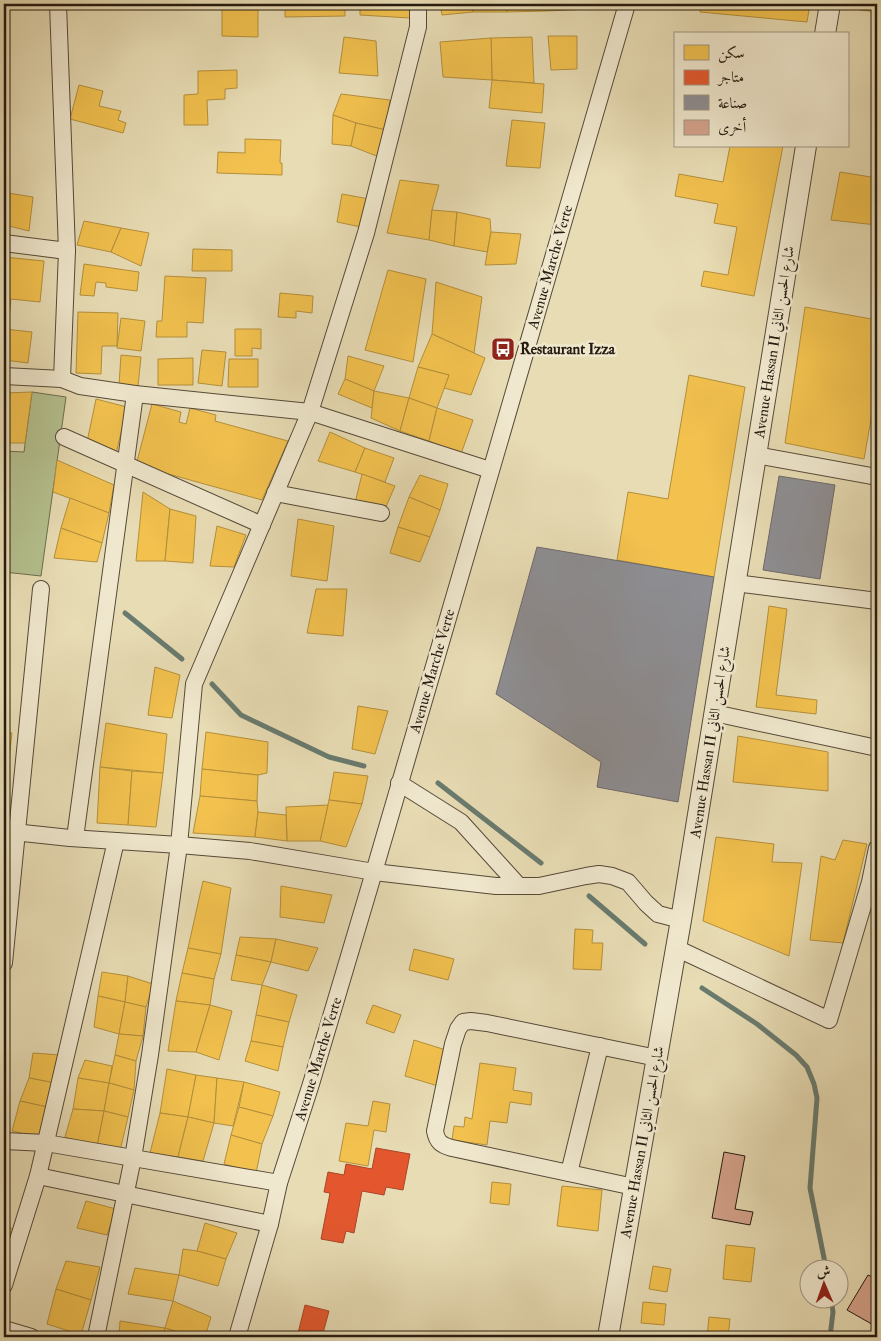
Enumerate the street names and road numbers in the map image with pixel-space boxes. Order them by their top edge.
street label: Avenue Marche Verte [523,203,577,332]
street label: Avenue Hassan II شارع الحسن الثاني [750,245,802,441]
street label: Avenue Marche Verte [405,607,459,736]
street label: Avenue Hassan II شارع الحسن الثاني [686,645,738,841]
street label: Avenue Marche Verte [290,995,346,1124]
street label: Avenue Hassan II شارع الحسن الثاني [616,1045,672,1241]

